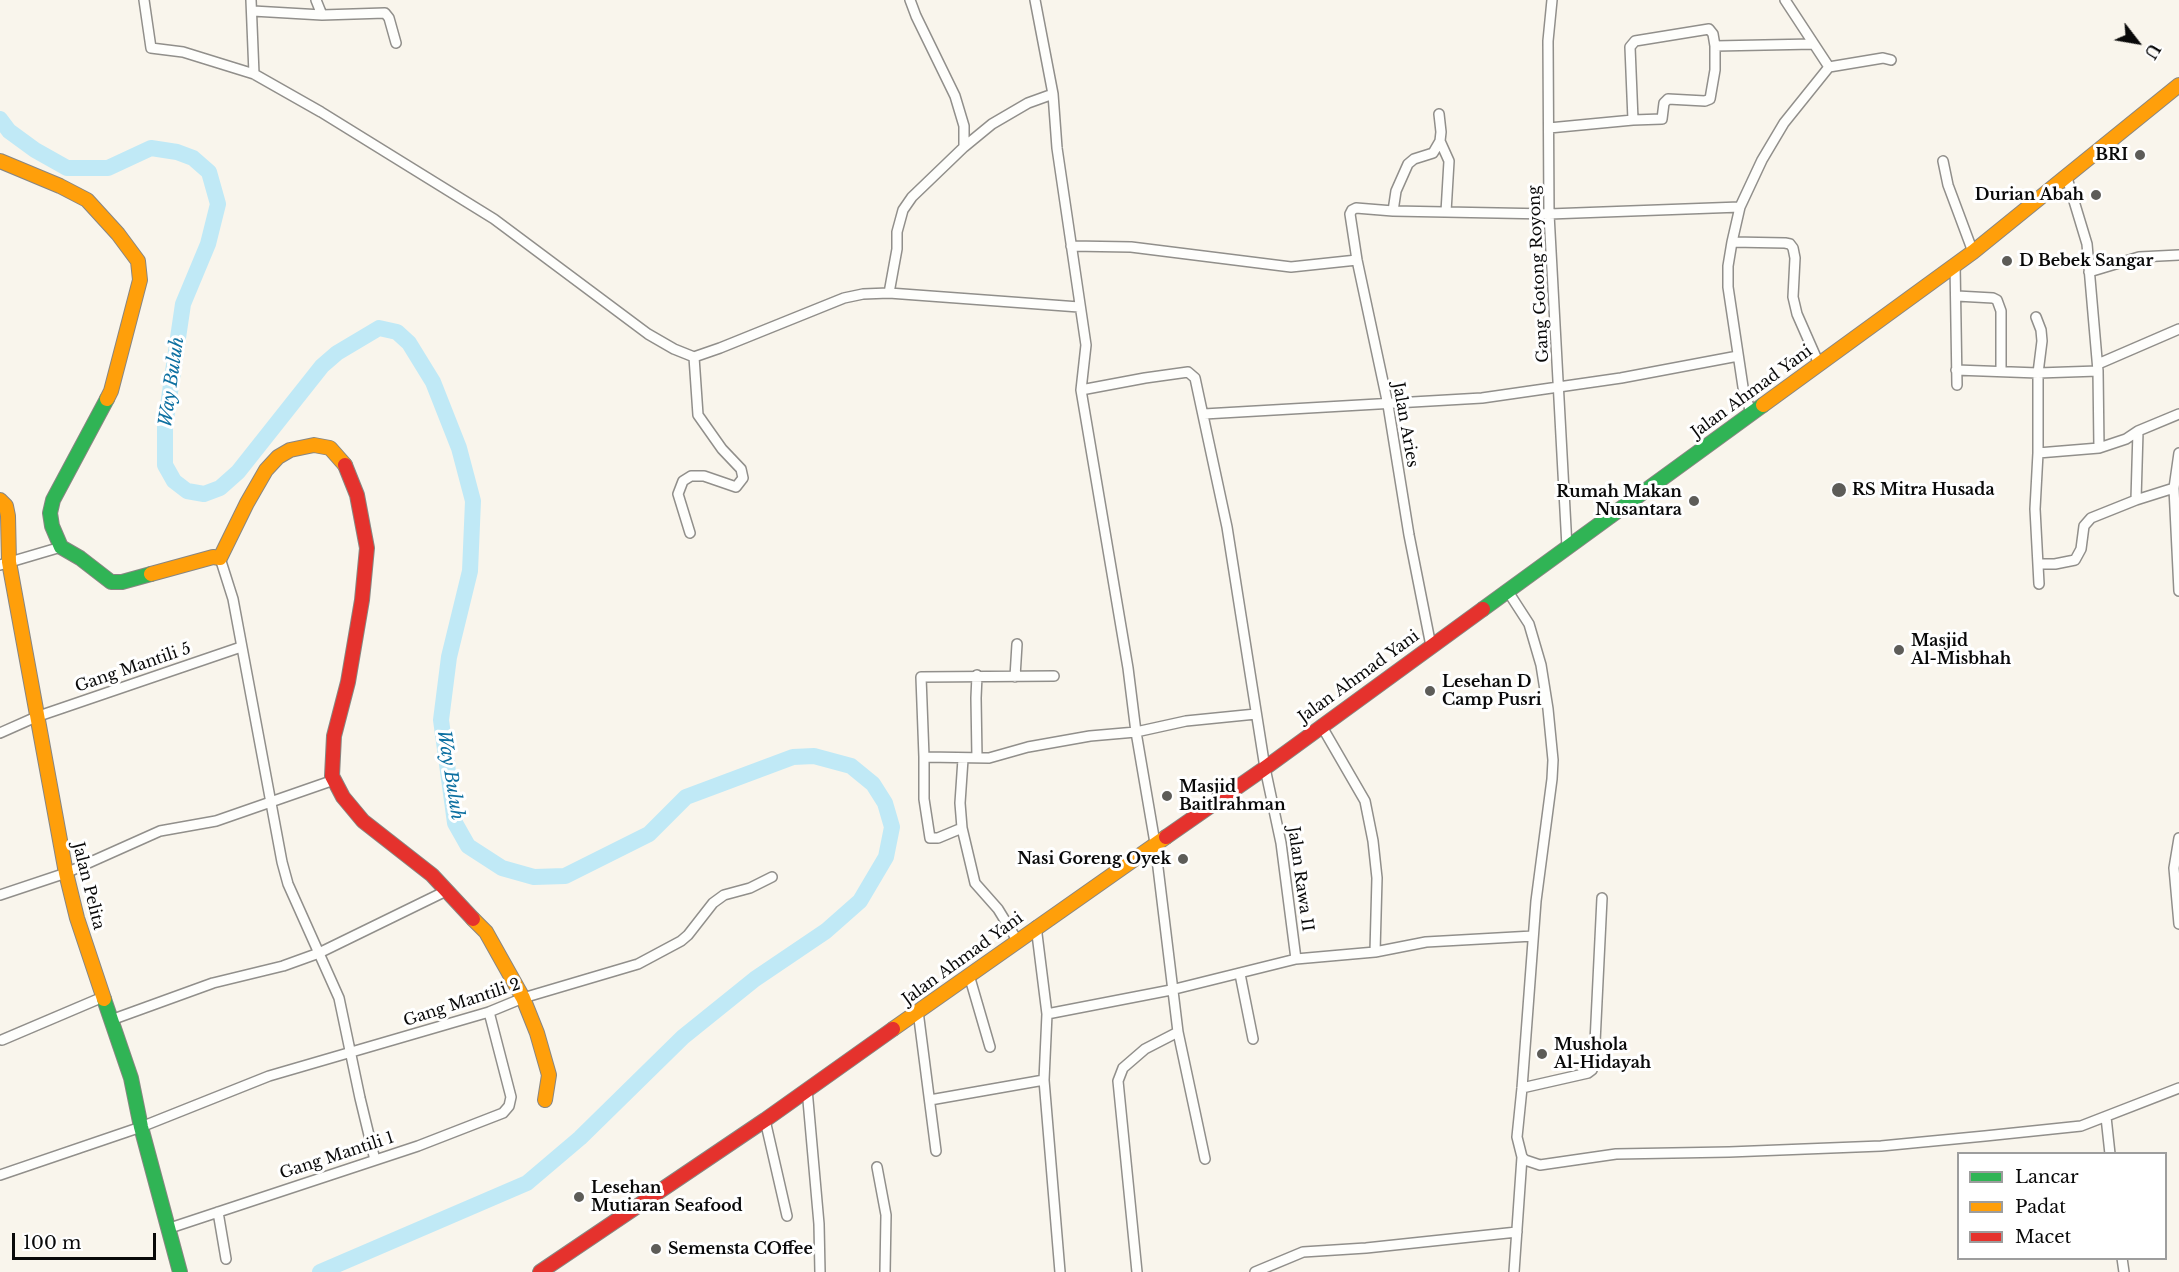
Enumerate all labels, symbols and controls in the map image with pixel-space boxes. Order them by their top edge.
north arrow [2107,12,2167,72]
text: U [2140,40,2165,62]
place label: BRI [2095,145,2128,165]
marker: BRI [2133,148,2147,162]
street label: Gang Gotong Royong [1525,185,1553,363]
place label: Durian Abah [1975,185,2084,205]
marker: Durian Abah [2089,188,2103,202]
place label: D Bebek Sangar [2019,251,2153,271]
marker: D Bebek Sangar [2000,254,2014,268]
water label: Way Buluh [155,335,189,429]
street label: Jalan Ahmad Yani [1688,342,1816,442]
street label: Jalan Aries [1388,381,1422,469]
place label: RS Mitra Husada [1852,480,1995,500]
marker: RS Mitra Husada [1830,481,1848,499]
place label: Rumah Makan Nusantara [1556,482,1682,520]
marker: Rumah Makan Nusantara [1687,494,1701,508]
street label: Jalan Ahmad Yani [1295,627,1423,727]
place label: Masjid Al-Misbhah [1911,631,2011,669]
street label: Gang Mantili 5 [73,639,193,697]
marker: Masjid Al-Misbhah [1892,643,1906,657]
place label: Lesehan D Camp Pusri [1442,672,1541,710]
marker: Lesehan D Camp Pusri [1423,684,1437,698]
water label: Way Buluh [432,728,468,822]
place label: Masjid Baitlrahman [1179,777,1286,815]
marker: Masjid Baitlrahman [1160,789,1174,803]
street label: Jalan Rawa II [1283,825,1317,933]
street label: Jalan Pelita [68,840,108,932]
place label: Nasi Goreng Oyek [1017,849,1171,869]
marker: Nasi Goreng Oyek [1176,852,1190,866]
street label: Jalan Ahmad Yani [899,909,1027,1009]
street label: Gang Mantili 2 [401,975,523,1031]
place label: Mushola Al-Hidayah [1554,1035,1651,1073]
marker: Mushola Al-Hidayah [1535,1047,1549,1061]
street label: Gang Mantili 1 [277,1128,397,1184]
legend [1957,1152,2167,1260]
text: Lancar [2015,1166,2079,1188]
place label: Lesehan Mutiaran Seafood [591,1178,743,1216]
marker: Lesehan Mutiaran Seafood [572,1190,586,1204]
text: Padat [2015,1196,2066,1218]
scale bar [15,1221,159,1259]
text: Macet [2015,1226,2071,1248]
text: 100 m [23,1232,81,1254]
place label: Semensta COffee [668,1239,813,1259]
marker: Semensta COffee [649,1242,663,1256]

